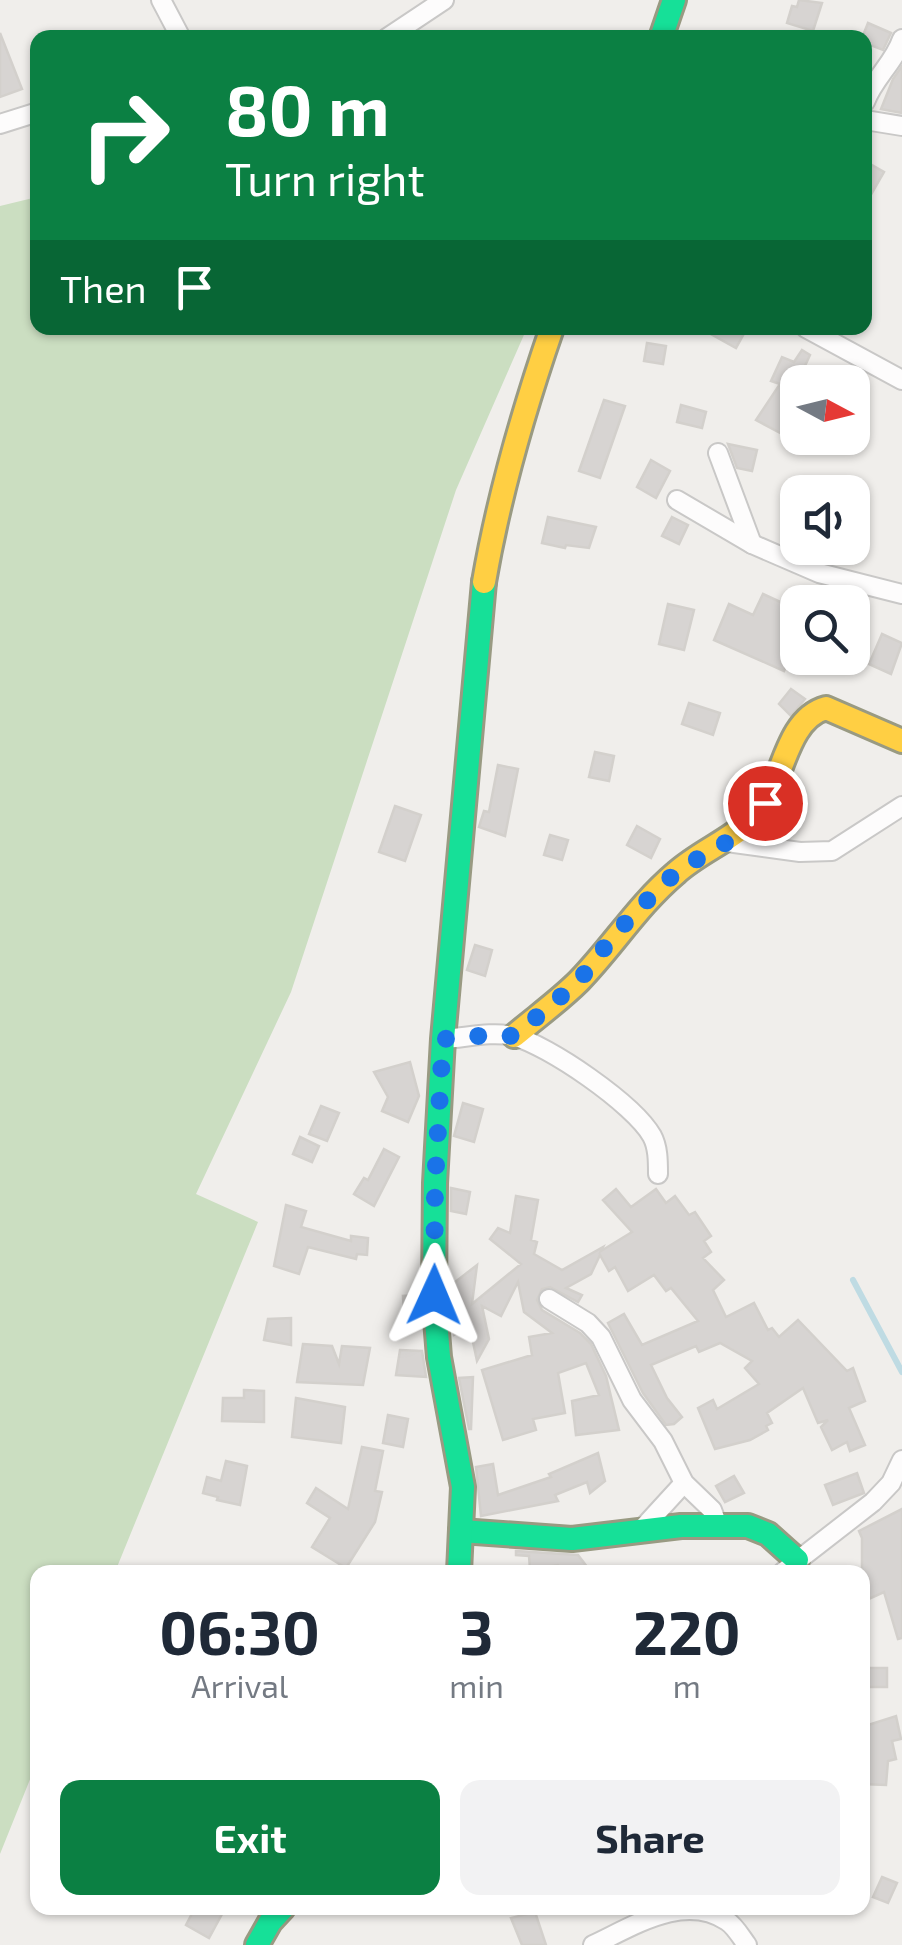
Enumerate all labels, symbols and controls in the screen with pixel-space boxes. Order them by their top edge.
text: 80 m [225,66,390,150]
icon: right [60,70,190,200]
text: Turn right [225,151,425,205]
icon: arrive [167,260,222,315]
text: Then [60,265,147,311]
north arrow [780,365,870,455]
map controls [780,365,870,675]
button: sound [780,475,870,565]
button: search [780,585,870,675]
pin [723,761,808,846]
icon: arrive [738,776,793,831]
position arrow [382,1243,486,1347]
text: 06:30 [159,1595,320,1667]
text: 3 [459,1595,493,1667]
text: 220 [633,1595,741,1667]
text: Arrival [191,1666,288,1704]
text: min [449,1666,504,1704]
text: m [673,1666,701,1704]
button: Exit [60,1780,440,1895]
button: Share [460,1780,840,1895]

